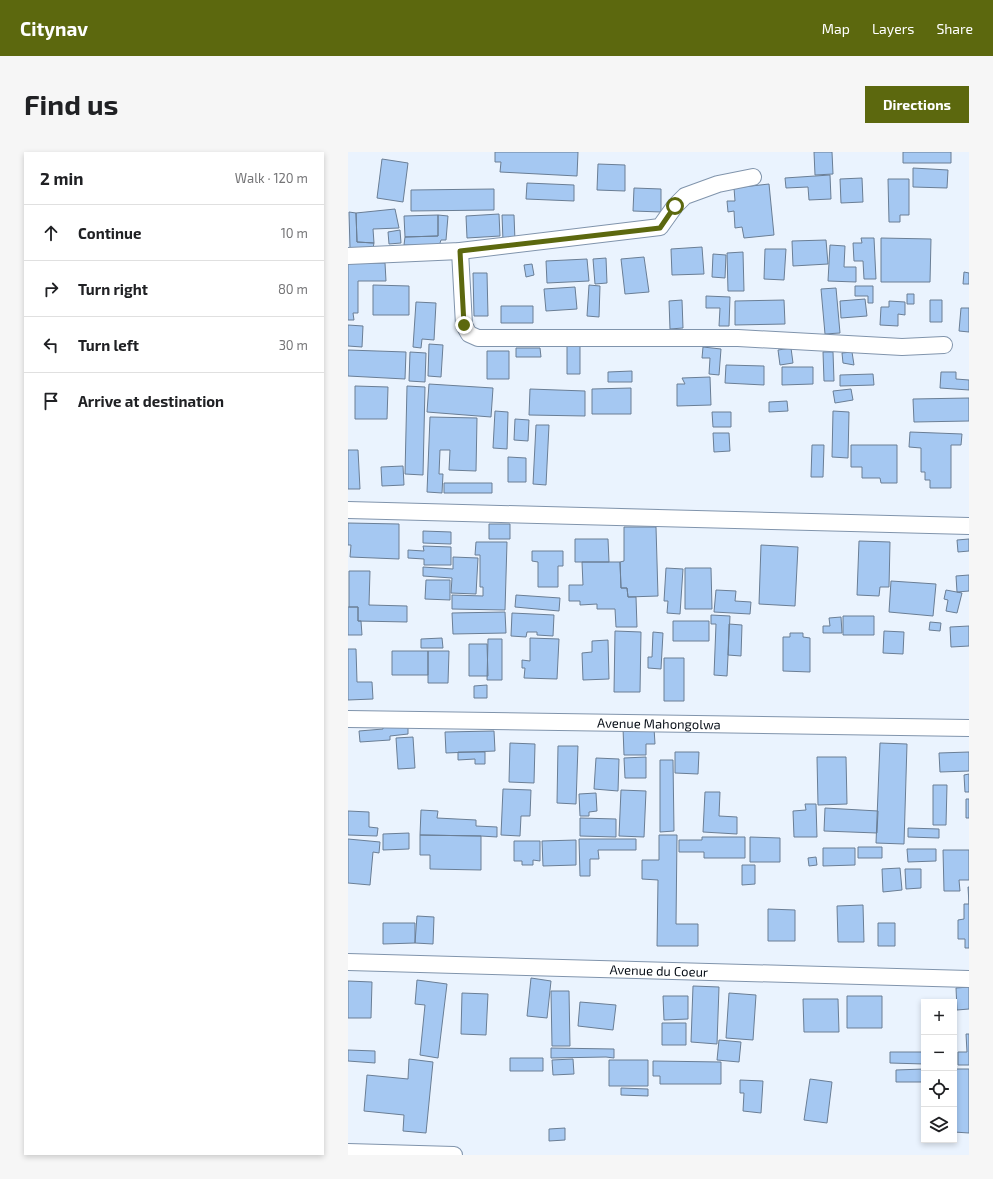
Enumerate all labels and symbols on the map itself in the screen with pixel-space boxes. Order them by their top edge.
route start [666,197,684,215]
route end [455,316,473,334]
street label: Avenue Mahongolwa [597,715,721,732]
street label: Avenue du Coeur [609,961,708,980]

